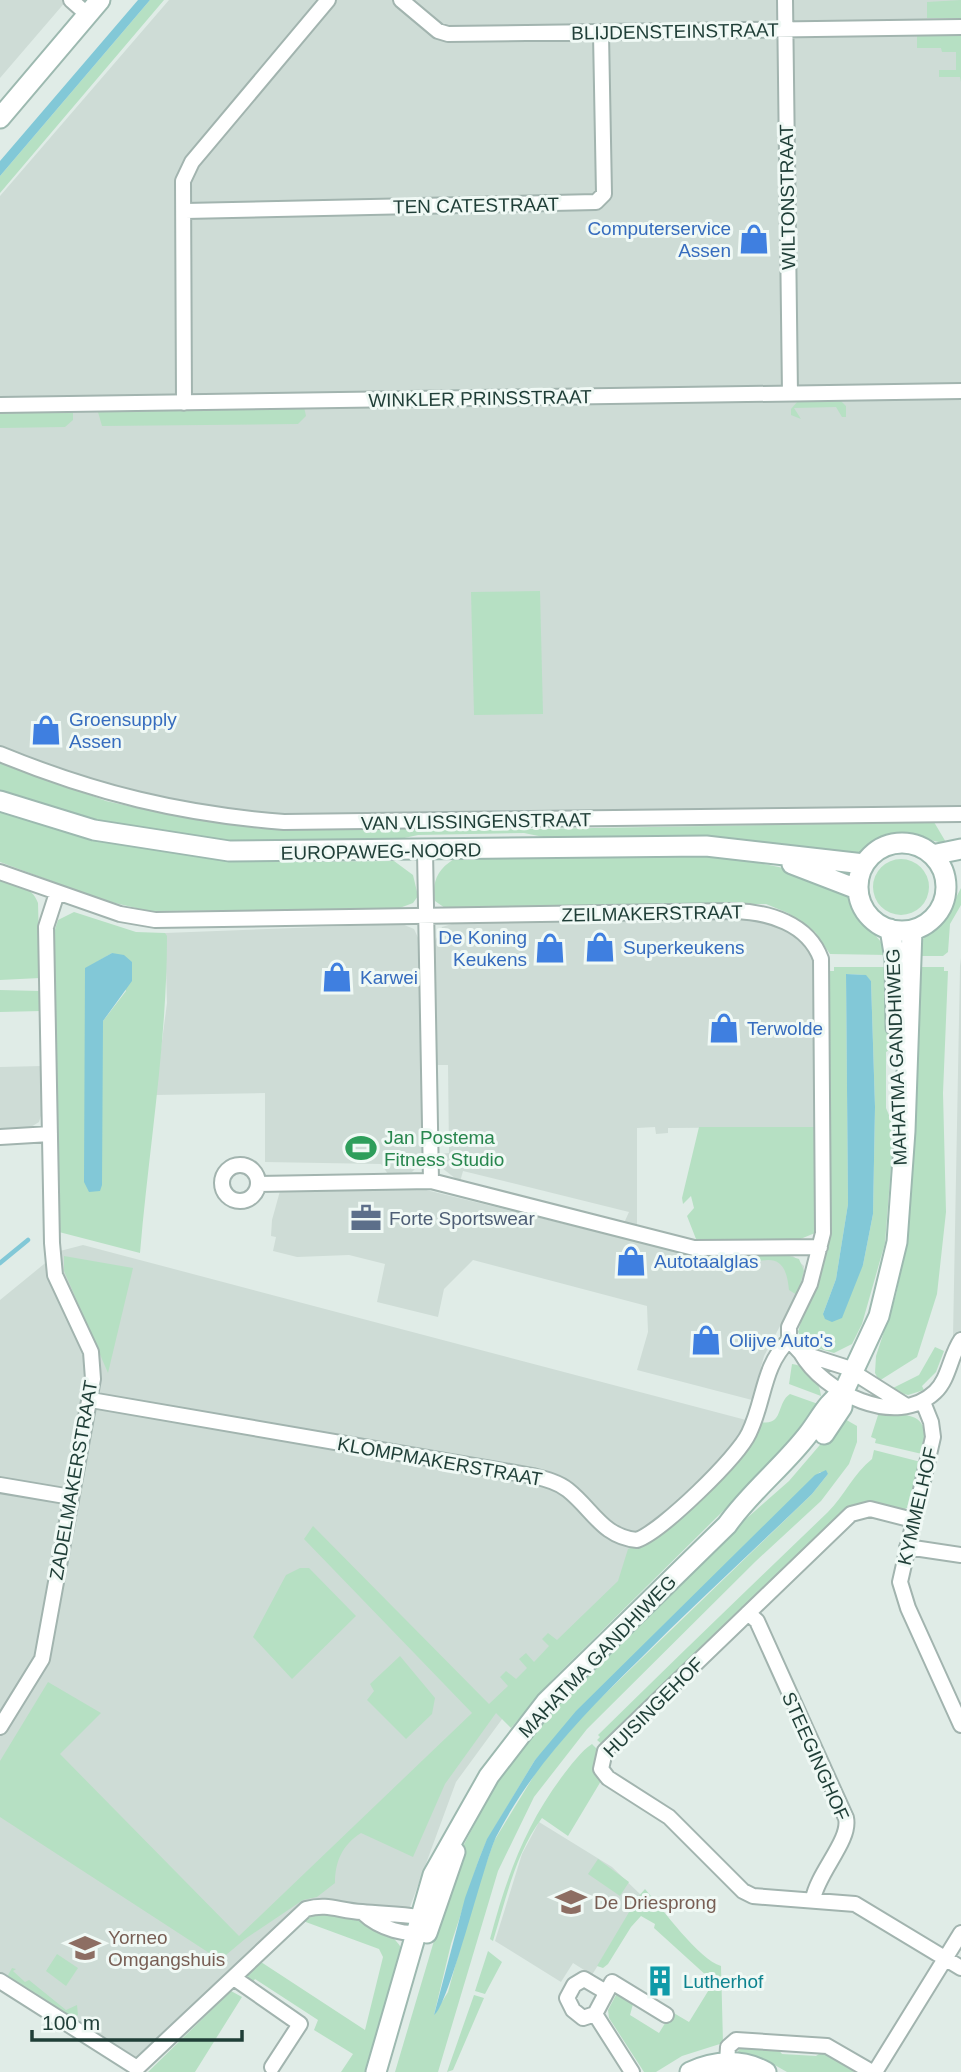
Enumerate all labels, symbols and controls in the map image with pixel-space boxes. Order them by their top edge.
street label: BLIJDENSTEINSTRAAT [571,19,779,44]
street label: WILTONSTRAAT [776,124,799,270]
street label: TEN CATESTRAAT [393,194,560,217]
place label: Computerservice Assen [587,218,731,261]
shop icon: Computerservice Assen [737,222,771,256]
street label: WINKLER PRINSSTRAAT [368,386,592,411]
place label: Groensupply Assen [69,709,177,752]
shop icon: Groensupply Assen [29,713,63,747]
street label: VAN VLISSINGENSTRAAT [361,809,592,834]
street label: EUROPAWEG-NOORD [281,839,481,864]
street label: ZEILMAKERSTRAAT [561,901,743,926]
place label: De Koning Keukens [438,927,527,970]
shop icon: Superkeukens [583,930,617,964]
shop icon: De Koning Keukens [533,931,567,965]
place label: Superkeukens [623,937,744,958]
street label: MAHATMA GANDHIWEG [882,948,911,1166]
shop icon: Karwei [320,960,354,994]
place label: Karwei [360,967,418,988]
shop icon: Terwolde [707,1011,741,1045]
place label: Terwolde [747,1018,823,1039]
place label: Jan Postema Fitness Studio [384,1127,504,1170]
sports icon: Jan Postema Fitness Studio [344,1131,378,1165]
office icon: Forte Sportswear [349,1201,383,1235]
place label: Forte Sportswear [389,1208,535,1229]
shop icon: Autotaalglas [614,1244,648,1278]
place label: Autotaalglas [654,1251,759,1272]
shop icon: Olijve Auto's [689,1323,723,1357]
place label: Olijve Auto's [729,1330,833,1351]
street label: ZADELMAKERSTRAAT [46,1378,101,1582]
street label: KLOMPMAKERSTRAAT [336,1433,544,1490]
street label: KYMMELHOF [894,1445,941,1567]
street label: MAHATMA GANDHIWEG [514,1571,680,1742]
street label: HUISINGEHOF [599,1653,707,1761]
street label: STEEGINGHOF [778,1689,853,1824]
school or university icon: De Driesprong [554,1885,588,1919]
place label: De Driesprong [594,1892,717,1913]
place label: Yorneo Omgangshuis [108,1927,225,1970]
school or university icon: Yorneo Omgangshuis [68,1931,102,1965]
building icon: Lutherhof [643,1964,677,1998]
place label: Lutherhof [683,1971,764,1992]
scale bar [32,1998,242,2042]
text: 100 m [42,2011,100,2034]

